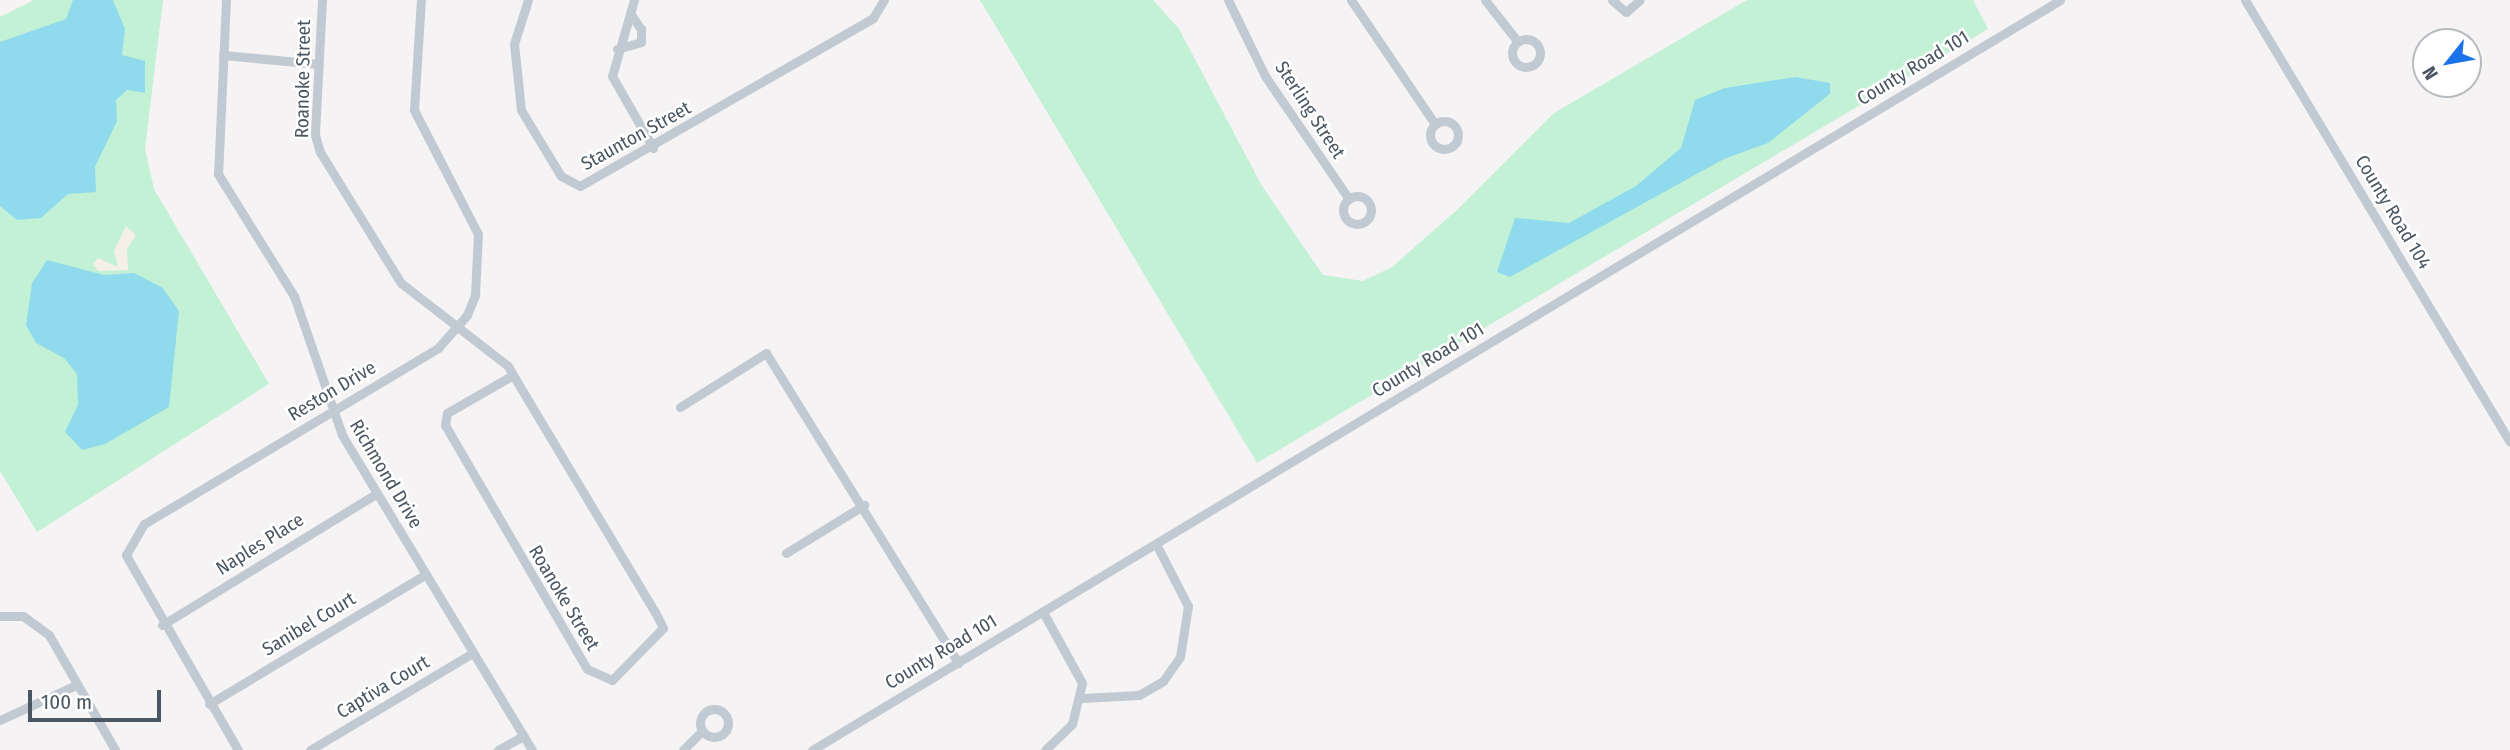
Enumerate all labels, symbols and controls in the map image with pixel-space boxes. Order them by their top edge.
street label: Roanoke Street [291,20,315,138]
street label: County Road 101 [1853,26,1973,110]
north arrow [2412,28,2482,98]
street label: Sterling Street [1270,57,1350,163]
text: N [2417,62,2443,84]
street label: Staunton Street [577,96,695,176]
street label: County Road 104 [2350,151,2436,273]
street label: County Road 101 [1368,318,1488,402]
street label: Reston Drive [284,356,380,426]
street label: Richmond Drive [345,416,427,532]
street label: Naples Place [212,508,308,580]
street label: Roanoke Street [524,541,604,655]
street label: Sanibel Court [258,587,360,661]
street label: County Road 101 [881,610,1001,694]
street label: Captiva Court [333,650,433,724]
scale bar [32,676,164,720]
text: 100 m [41,689,92,715]

